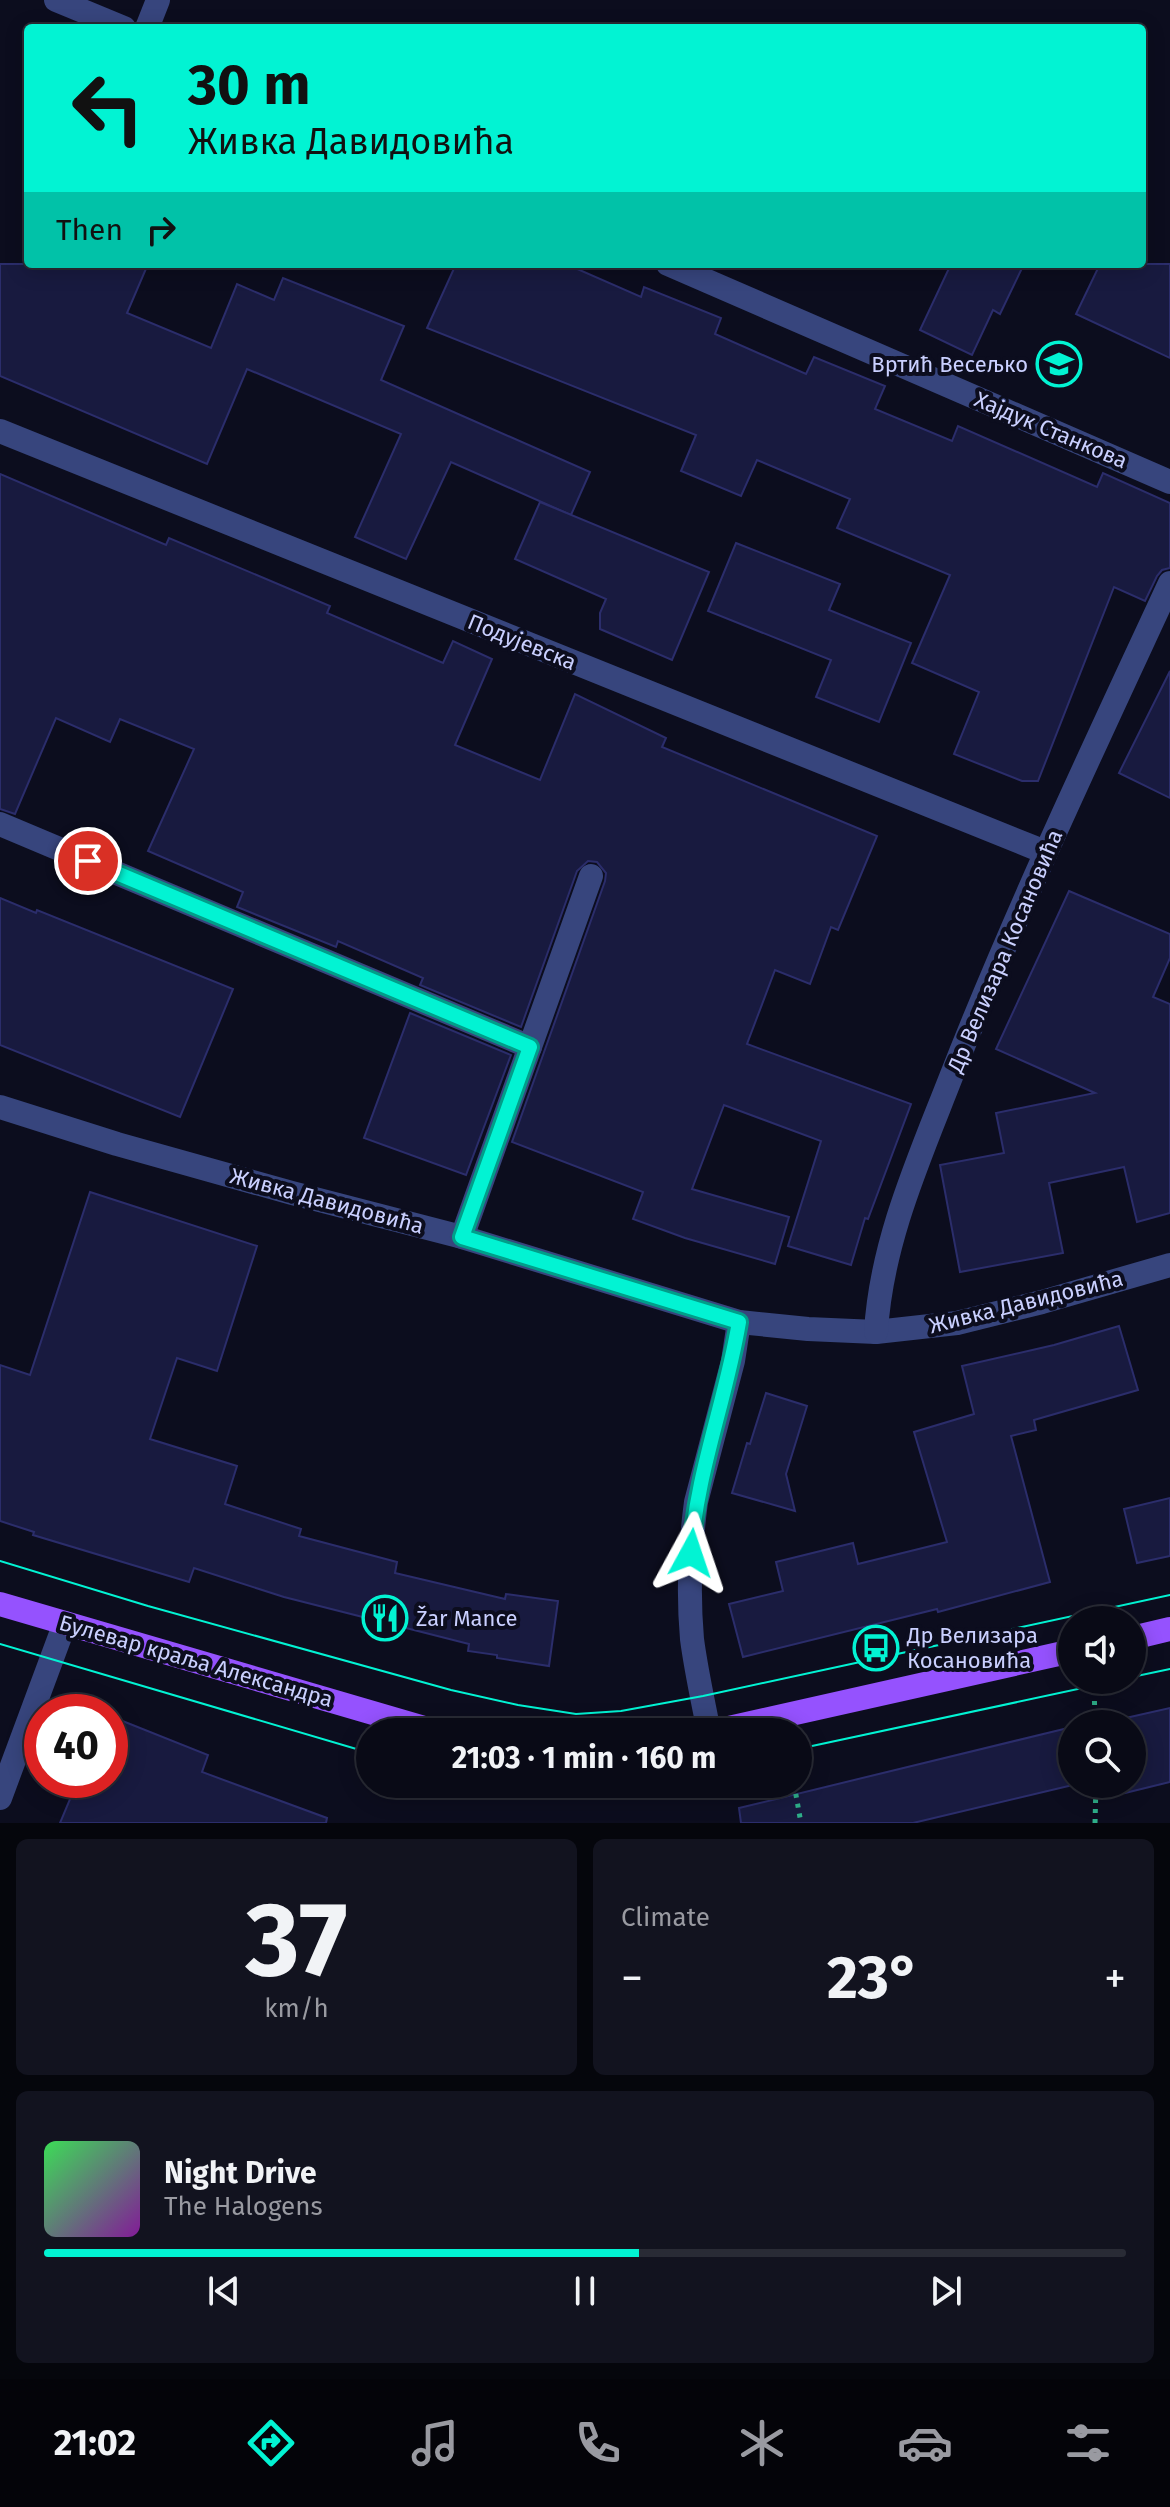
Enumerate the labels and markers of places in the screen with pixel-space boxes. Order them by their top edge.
school or university icon: Вртић Весељко [1035,340,1083,388]
place label: Вртић Весељко [871,351,1028,378]
pin [54,827,122,895]
restaurant icon: Žar Mance [361,1594,409,1642]
place label: Žar Mance [416,1605,518,1632]
place label: Др Велизара Косановића [906,1622,1038,1674]
bus stop icon: Др Велизара Косановића [852,1624,900,1672]

